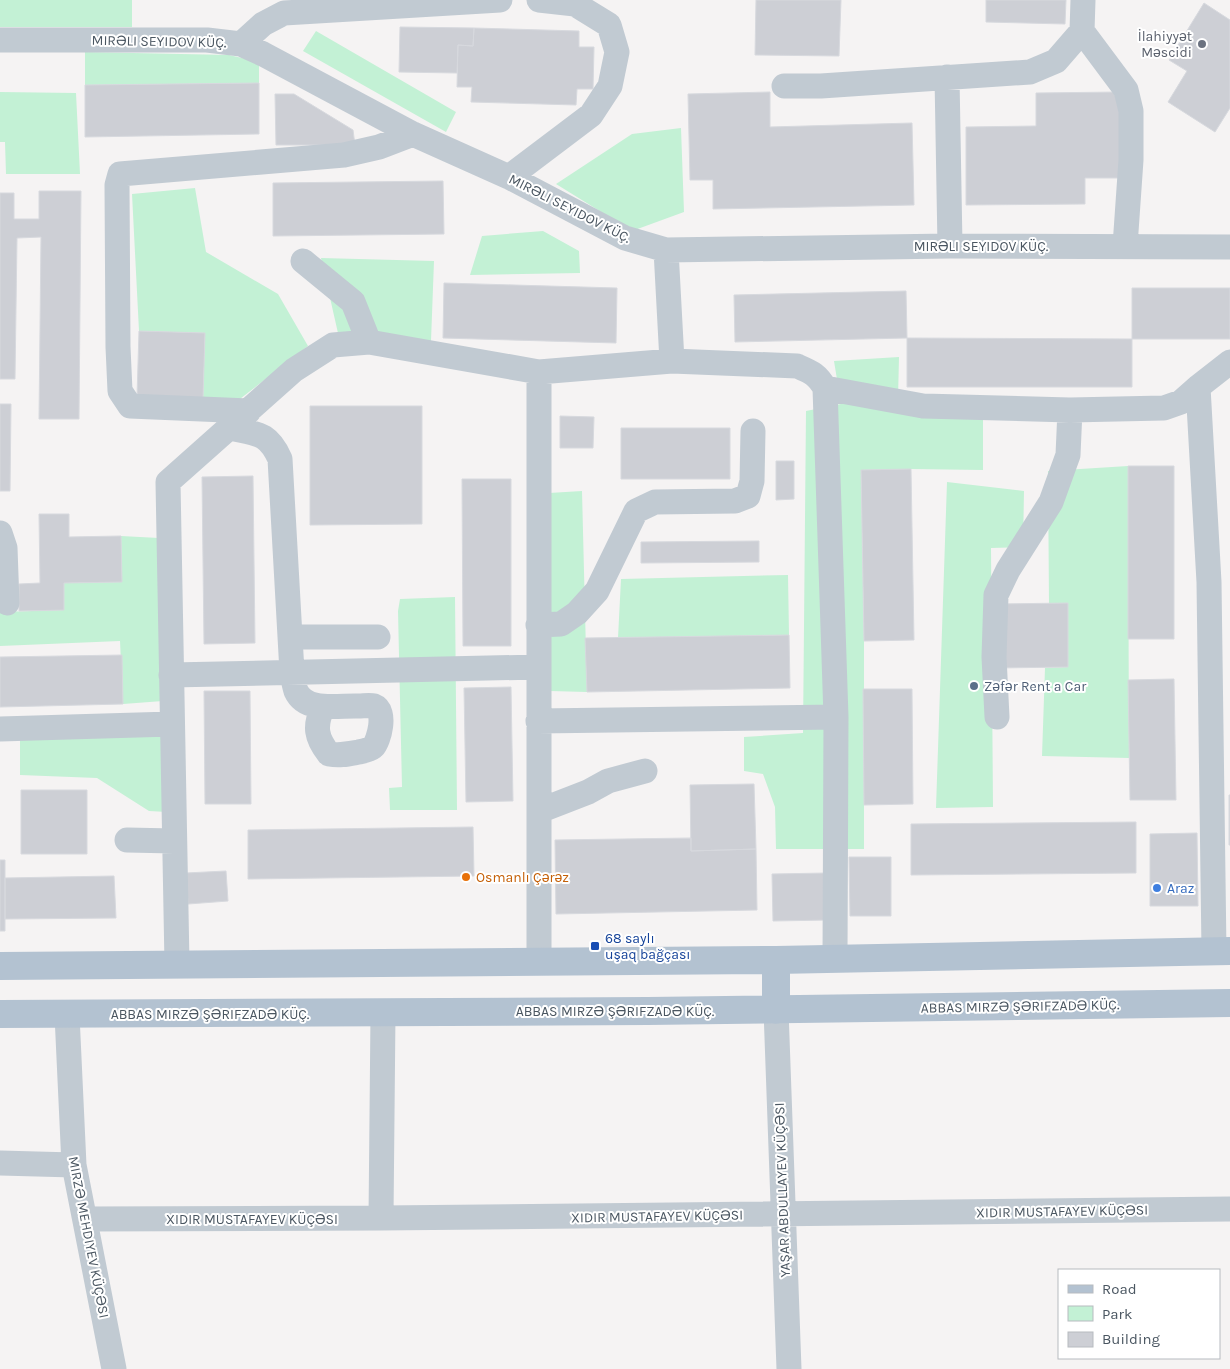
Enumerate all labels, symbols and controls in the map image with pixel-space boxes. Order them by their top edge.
place label: İlahiyyət Məscidi [1138,28,1192,61]
street label: MIRƏLI SEYIDOV KÜÇ. [92,32,227,51]
marker: İlahiyyət Məscidi [1196,38,1208,50]
street label: MIRƏLI SEYIDOV KÜÇ. [506,170,634,247]
street label: MIRƏLI SEYIDOV KÜÇ. [914,238,1049,255]
place label: Zəfər Rent a Car [984,678,1087,695]
marker: Zəfər Rent a Car [968,680,980,692]
place label: Osmanlı Çərəz [476,869,569,886]
marker: Osmanlı Çərəz [460,871,472,883]
place label: Araz [1167,880,1194,897]
marker: Araz [1151,882,1163,894]
place label: 68 saylı uşaq bağçası [605,930,690,963]
marker: 68 saylı uşaq bağçası [589,940,601,952]
street label: ABBAS MIRZƏ ŞƏRIFZADƏ KÜÇ. [921,996,1120,1017]
street label: ABBAS MIRZƏ ŞƏRIFZADƏ KÜÇ. [516,1003,715,1020]
street label: ABBAS MIRZƏ ŞƏRIFZADƏ KÜÇ. [111,1006,310,1023]
street label: YAŞAR ABDULLAYEV KÜÇƏSI [771,1102,794,1278]
street label: MIRZƏ MEHDIYEV KÜÇƏSI [64,1155,113,1320]
street label: XIDIR MUSTAFAYEV KÜÇƏSI [976,1202,1148,1221]
street label: XIDIR MUSTAFAYEV KÜÇƏSI [571,1207,743,1226]
street label: XIDIR MUSTAFAYEV KÜÇƏSI [166,1211,338,1228]
legend [1058,1269,1220,1359]
text: Road [1102,1280,1137,1298]
text: Park [1102,1305,1132,1323]
text: Building [1102,1330,1160,1348]

